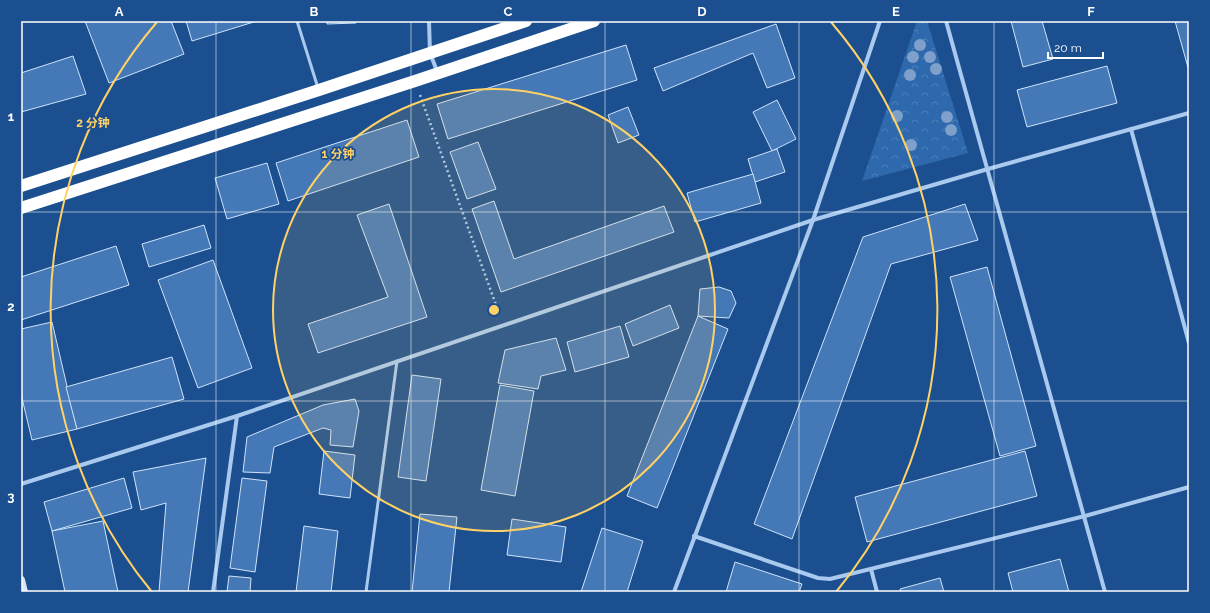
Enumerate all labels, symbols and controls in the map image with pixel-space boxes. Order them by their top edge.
text: A [115,4,124,19]
text: B [310,4,319,19]
text: C [504,4,513,19]
text: D [697,4,707,19]
text: E [892,4,900,19]
text: F [1087,4,1095,19]
scale bar [1048,34,1103,60]
text: 20 m [1054,41,1082,55]
text: 1 [8,109,15,124]
text: 2 分钟 [76,116,110,130]
text: 1 分钟 [322,147,354,161]
text: 2 [7,299,15,314]
centre of rings [487,303,501,317]
text: 3 [7,489,15,504]

